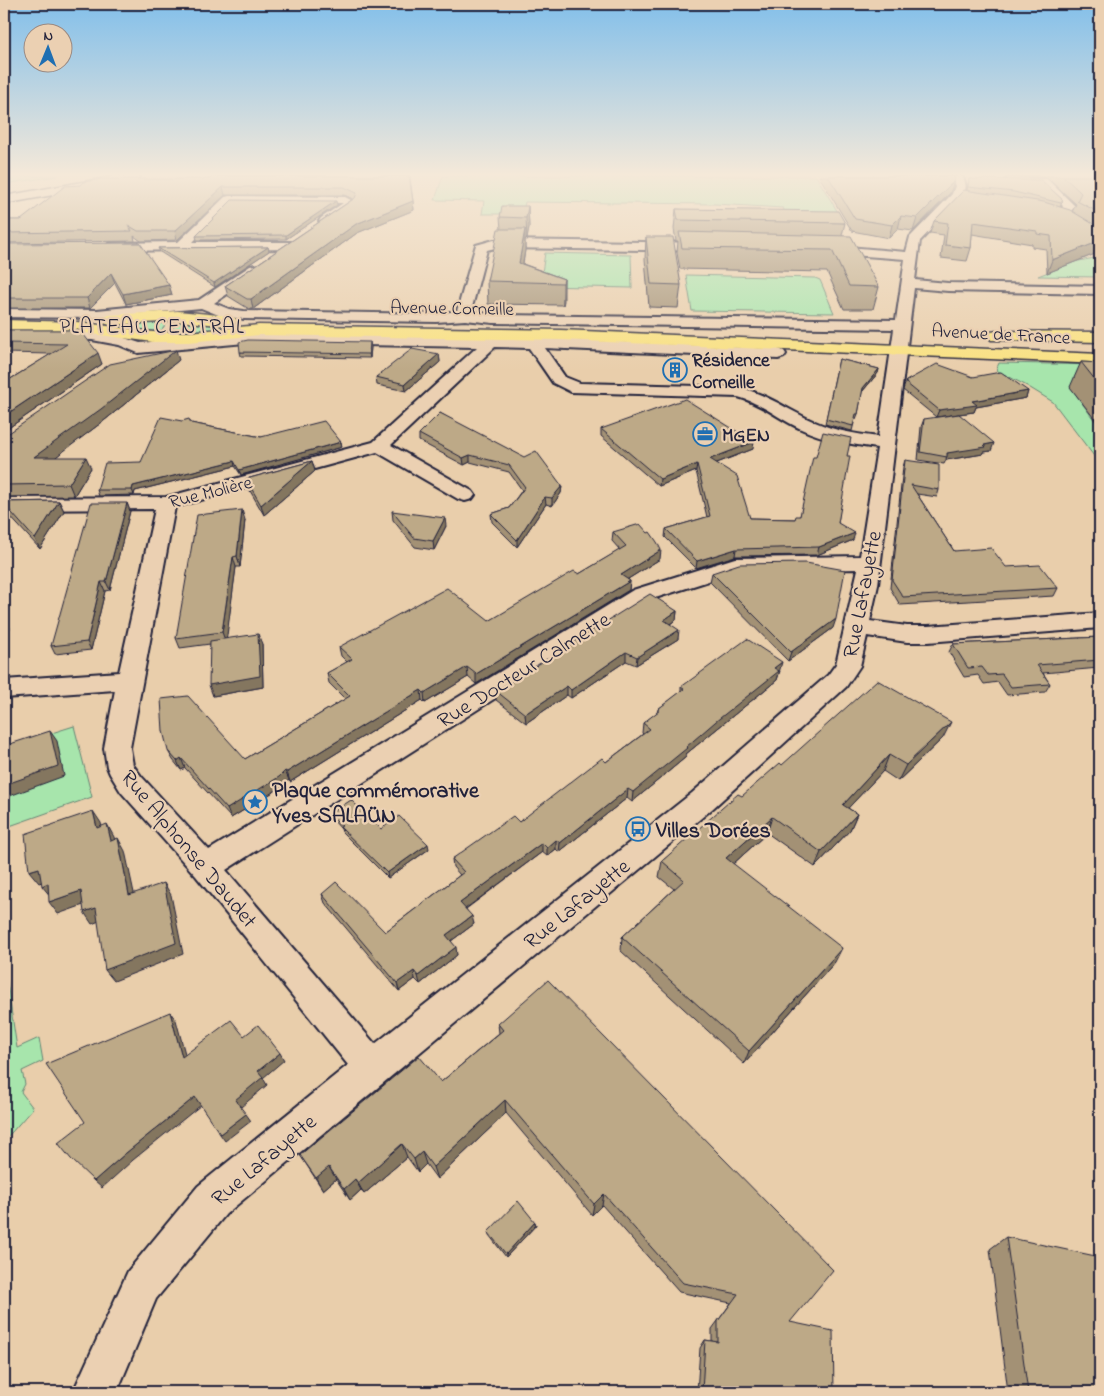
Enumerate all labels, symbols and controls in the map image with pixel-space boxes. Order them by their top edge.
north arrow [22,22,72,72]
text: N [43,26,53,47]
street label: Avenue Corneille [390,295,515,324]
district label: PLATEAU CENTRAL [59,313,245,343]
street label: Avenue de France [931,318,1071,353]
place label: Résidence Corneille [692,348,770,397]
building icon: Résidence Corneille [662,357,688,383]
office icon: MGEN [692,421,718,447]
place label: MGEN [722,423,770,450]
street label: Rue Molière [166,470,256,517]
street label: Rue Lafayette [836,528,893,661]
street label: Rue Docteur Calmette [432,605,617,738]
street label: Rue Alphonse Daudet [112,764,264,937]
place label: Plaque commémorative Yves SALAÜN [271,776,480,833]
place icon: Plaque commémorative Yves SALAÜN [242,789,268,815]
bus stop icon: Villes Dorées [625,816,651,842]
place label: Villes Dorées [655,816,771,848]
street label: Rue Lafayette [518,852,639,959]
street label: Rue Lafayette [205,1108,325,1216]

